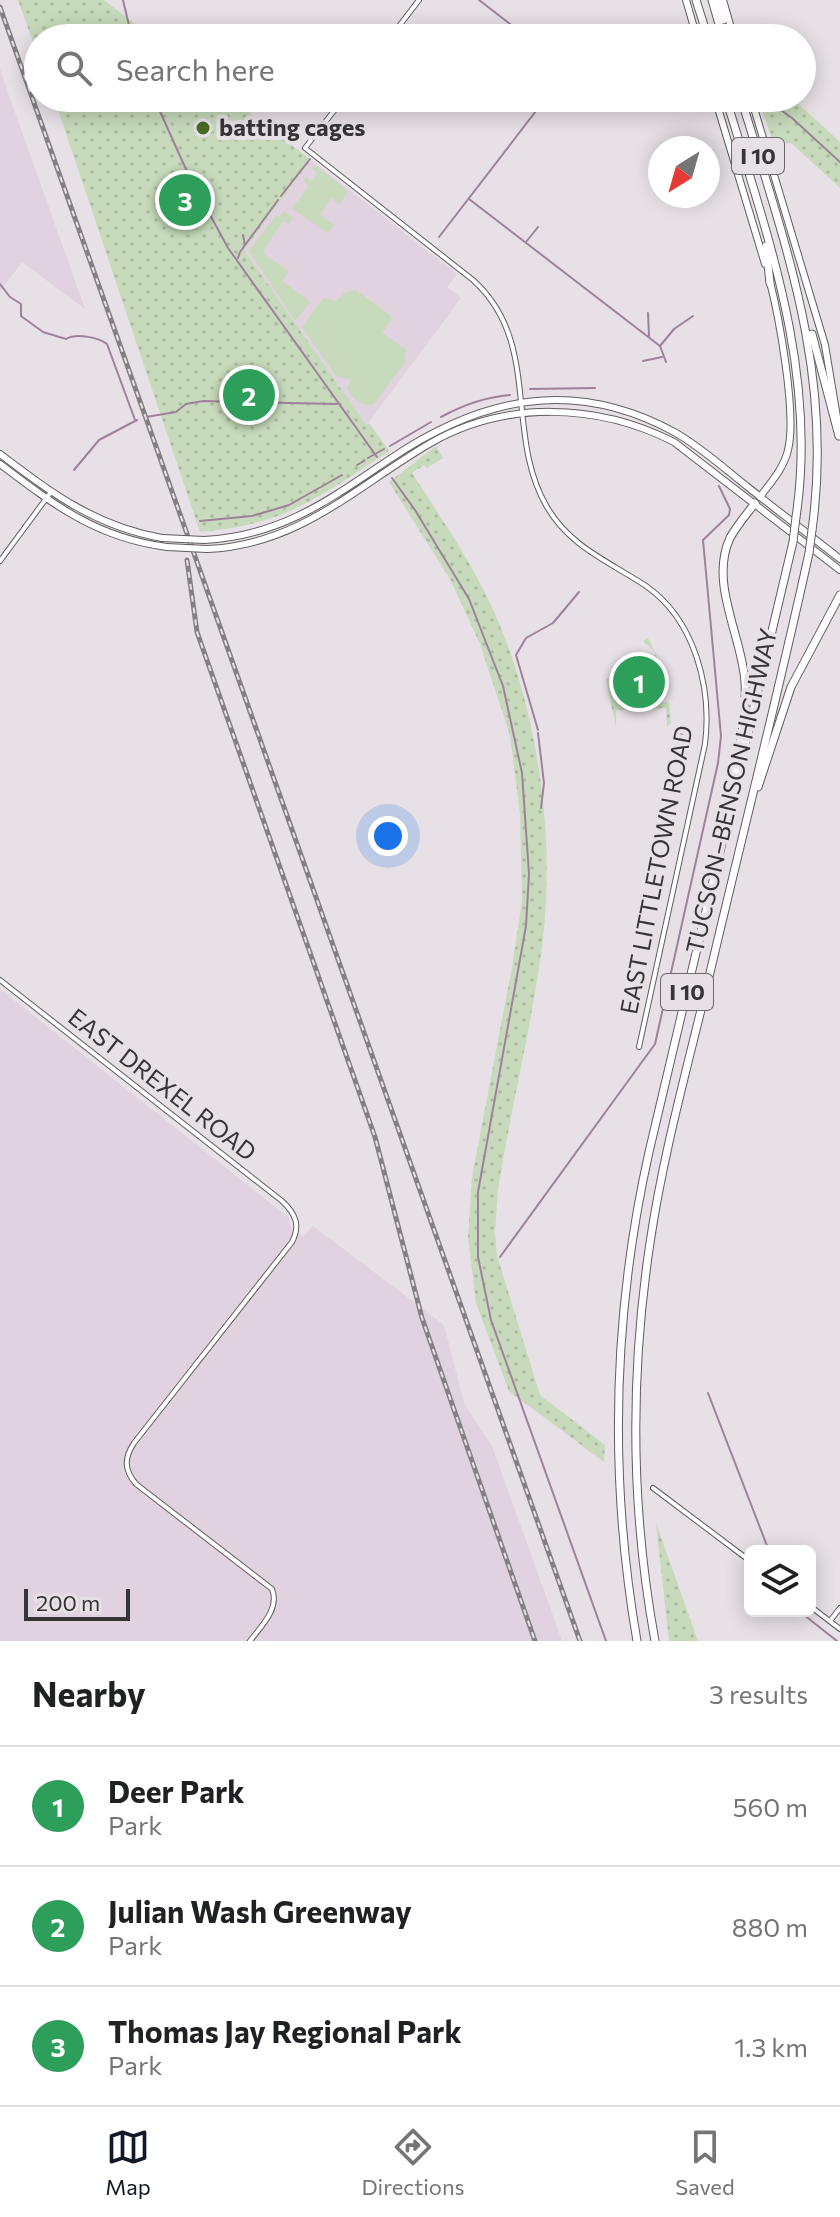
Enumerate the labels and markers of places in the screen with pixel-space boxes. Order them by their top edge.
place label: batting cages [219,112,366,141]
marker: batting cages [194,119,212,137]
pin: 3 [159,170,211,230]
pin: 2 [223,365,275,425]
pin: 1 [613,652,665,712]

